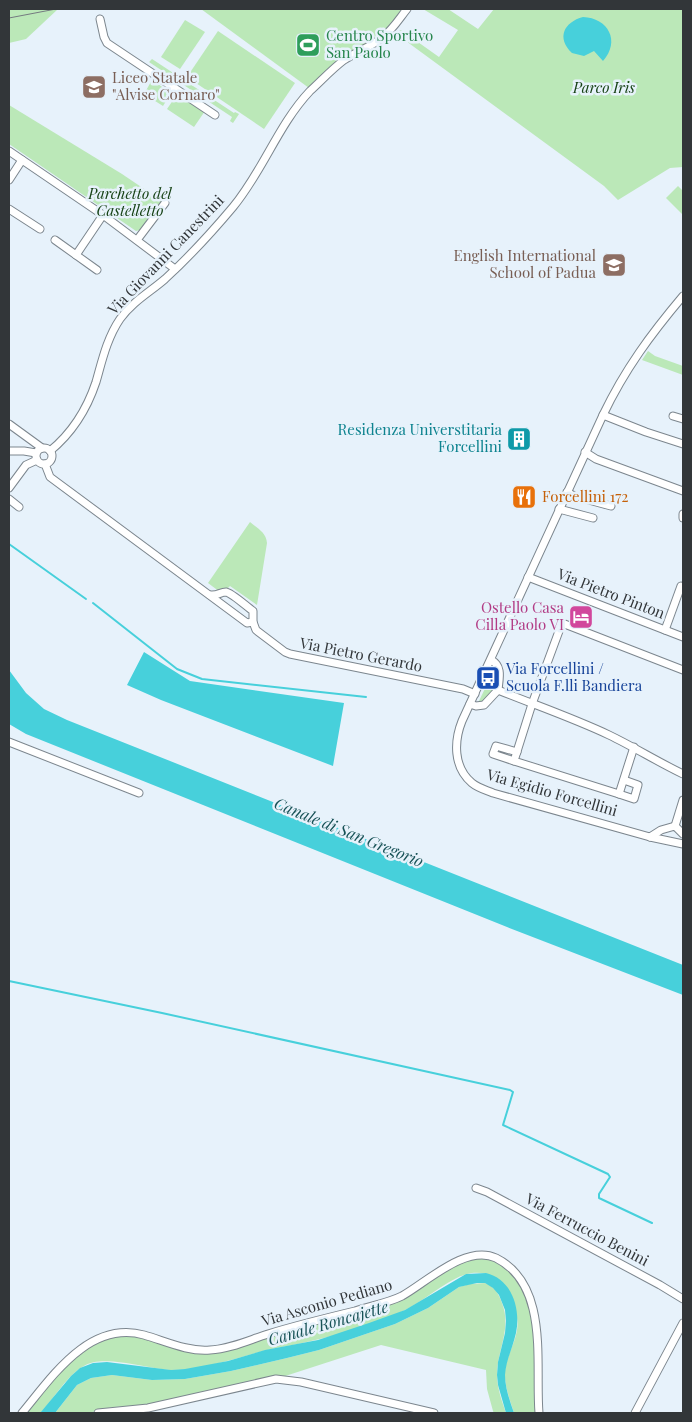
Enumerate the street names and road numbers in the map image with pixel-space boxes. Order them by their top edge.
street label: Via Giovanni Canestrini [102,190,228,319]
street label: Via Pietro Pinton [554,563,668,623]
street label: Via Pietro Gerardo [297,632,424,676]
street label: Via Egidio Forcellini [484,764,620,820]
street label: Via Ferruccio Benini [521,1188,653,1270]
street label: Via Asconio Pediano [258,1274,394,1331]

